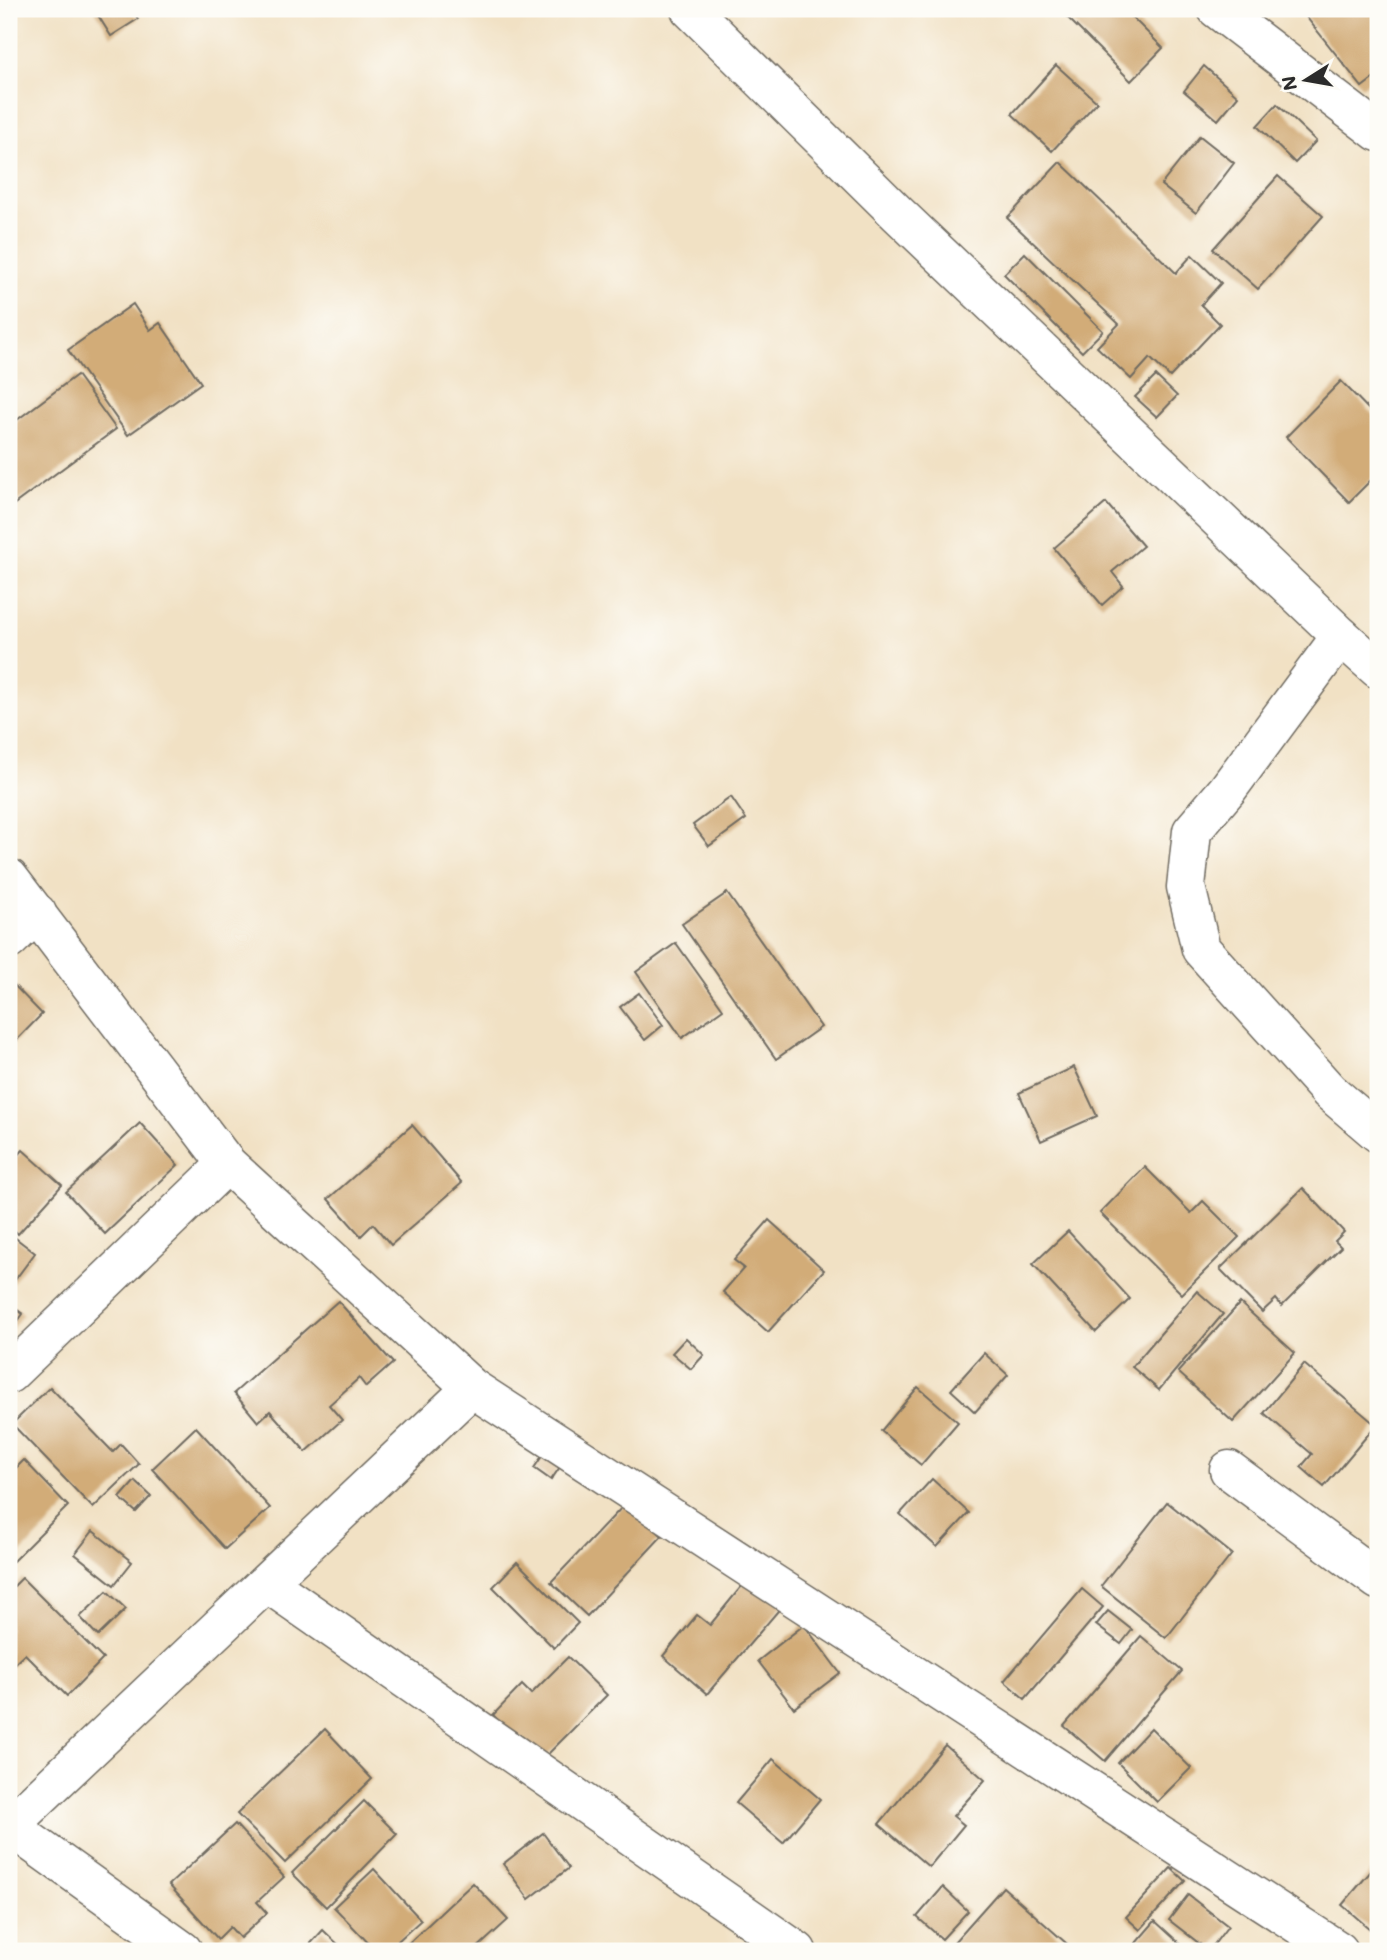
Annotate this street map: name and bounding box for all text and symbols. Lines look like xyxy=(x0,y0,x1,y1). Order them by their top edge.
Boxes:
north arrow xyxy=(1272,46,1342,116)
text: N xyxy=(1275,74,1302,93)

